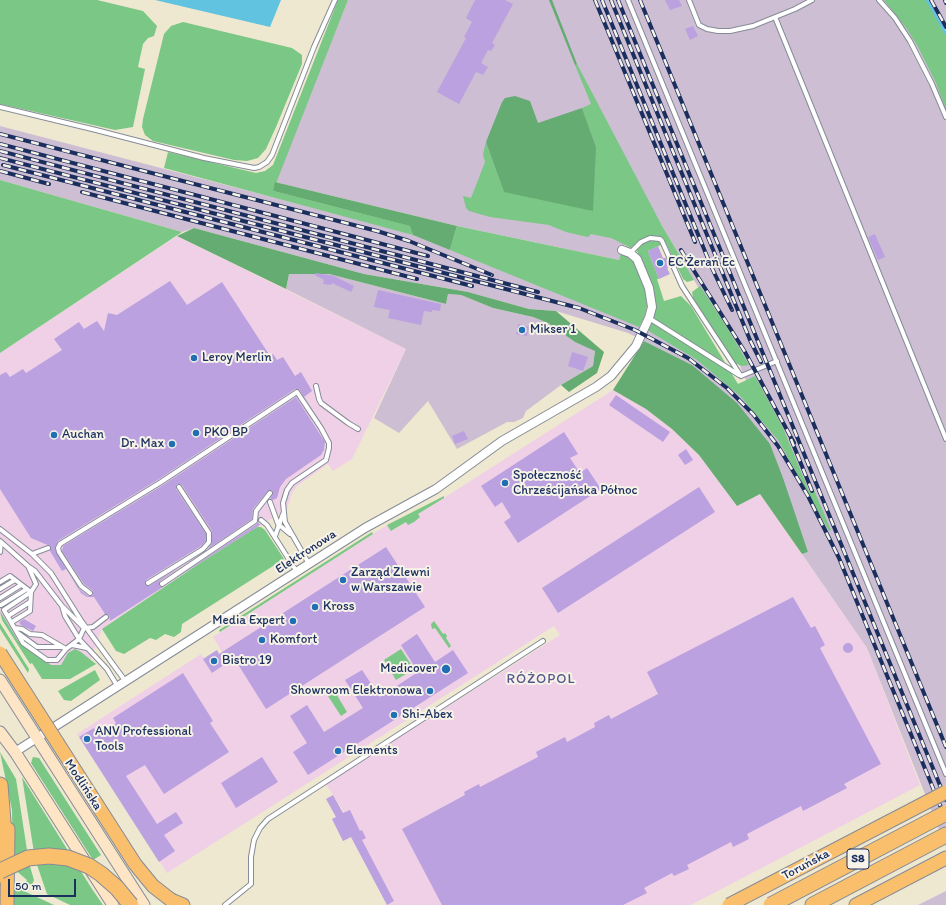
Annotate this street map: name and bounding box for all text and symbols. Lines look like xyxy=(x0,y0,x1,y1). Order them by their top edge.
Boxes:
place label: EC Żerań Ec xyxy=(668,255,735,271)
marker: EC Żerań Ec xyxy=(655,258,665,268)
place label: Mikser 1 xyxy=(530,322,576,338)
marker: Mikser 1 xyxy=(517,325,527,335)
place label: Leroy Merlin xyxy=(202,350,272,366)
marker: Leroy Merlin xyxy=(189,353,199,363)
place label: PKO BP xyxy=(204,425,248,441)
place label: Auchan xyxy=(62,427,104,443)
marker: PKO BP xyxy=(191,428,201,438)
marker: Auchan xyxy=(49,430,59,440)
place label: Dr. Max xyxy=(121,436,164,452)
marker: Dr. Max xyxy=(167,439,177,449)
place label: Społeczność Chrześcijańska Północ xyxy=(513,468,638,499)
marker: Społeczność Chrześcijańska Północ xyxy=(500,478,510,488)
street label: Elektronowa xyxy=(273,527,339,577)
place label: Zarząd Zlewni w Warszawie xyxy=(351,565,430,596)
marker: Zarząd Zlewni w Warszawie xyxy=(338,575,348,585)
place label: Kross xyxy=(323,599,355,615)
marker: Kross xyxy=(310,602,320,612)
place label: Media Expert xyxy=(212,613,285,629)
marker: Media Expert xyxy=(288,616,298,626)
place label: Komfort xyxy=(270,632,317,648)
marker: Komfort xyxy=(257,635,267,645)
place label: Bistro 19 xyxy=(222,653,272,669)
marker: Bistro 19 xyxy=(209,656,219,666)
place label: Medicover xyxy=(380,661,437,677)
marker: Medicover xyxy=(440,663,452,675)
district label: RÓŻOPOL xyxy=(507,671,575,687)
place label: Showroom Elektronowa xyxy=(290,683,422,699)
marker: Showroom Elektronowa xyxy=(425,686,435,696)
place label: Shi-Abex xyxy=(402,707,453,723)
marker: Shi-Abex xyxy=(389,710,399,720)
place label: ANV Professional Tools xyxy=(95,724,192,755)
marker: ANV Professional Tools xyxy=(82,734,92,744)
place label: Elements xyxy=(346,743,398,759)
marker: Elements xyxy=(333,746,343,756)
street label: Modlińska xyxy=(61,757,105,813)
street label: Toruńska xyxy=(780,846,832,884)
road number: S8 xyxy=(847,849,869,869)
scale bar xyxy=(10,871,78,897)
text: 50 m xyxy=(15,879,41,893)

